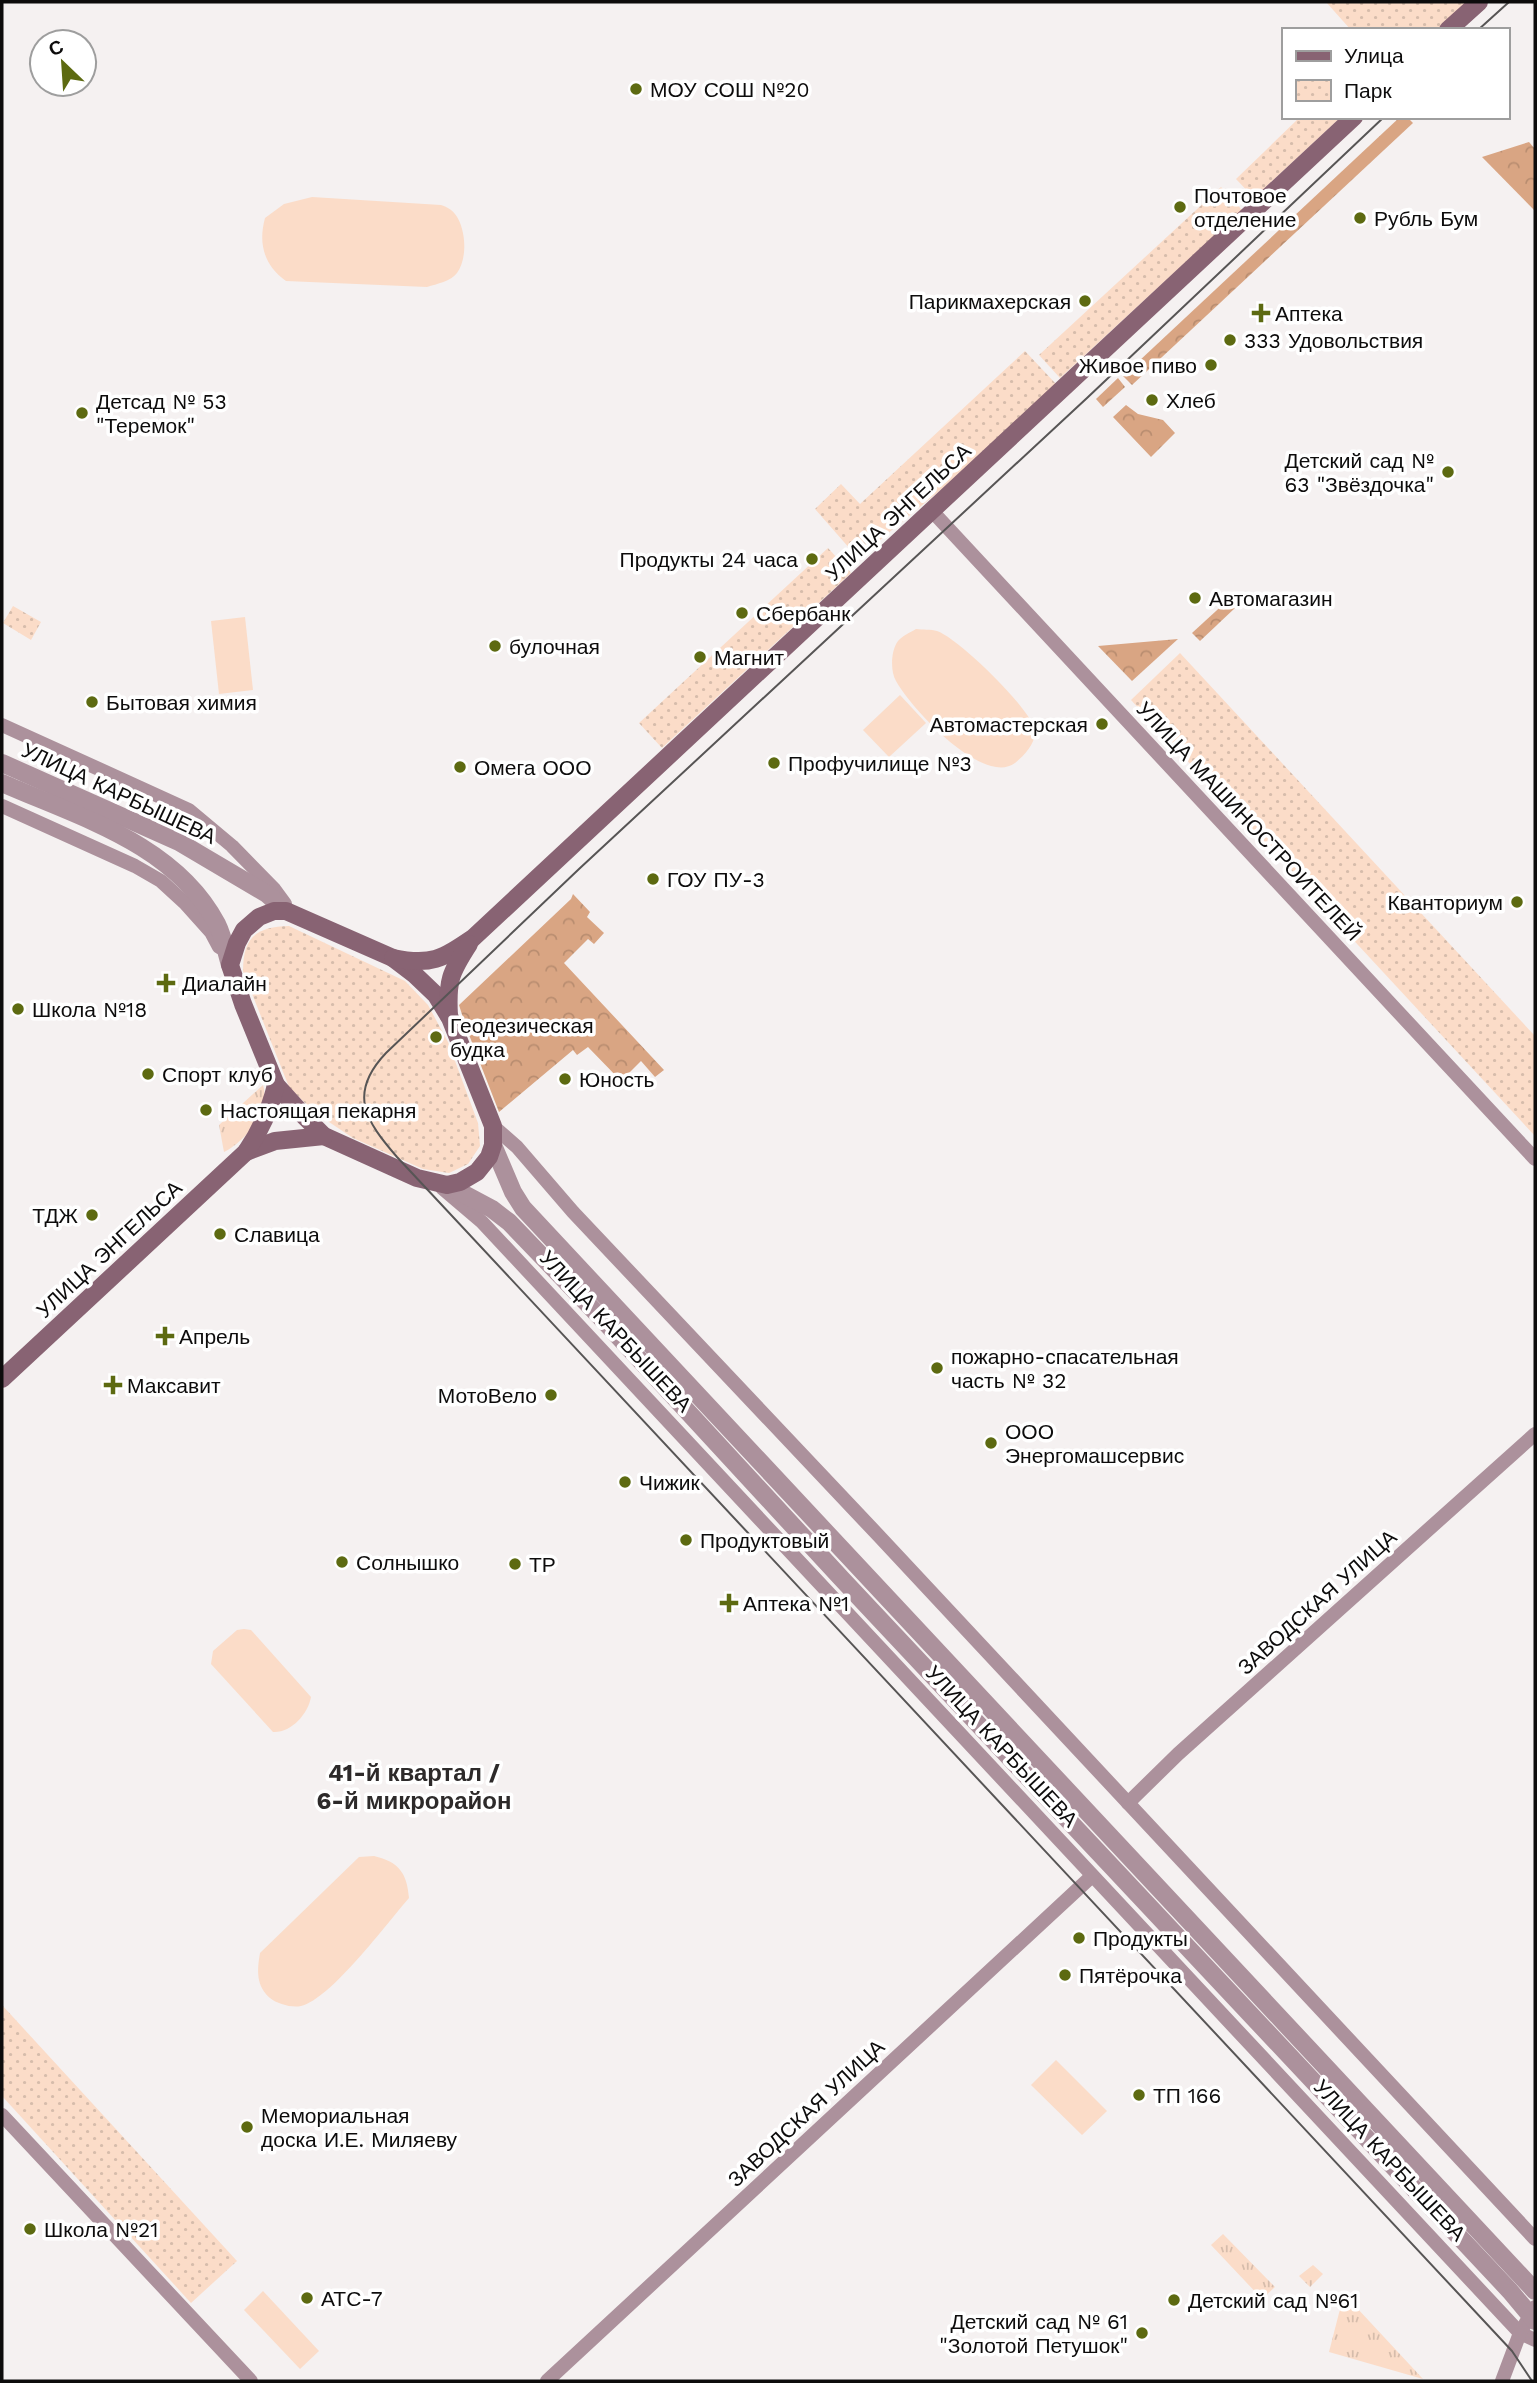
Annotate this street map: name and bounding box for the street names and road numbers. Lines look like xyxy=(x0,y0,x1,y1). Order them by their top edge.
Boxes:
street label: УЛИЦА ЭНГЕЛЬСА xyxy=(820,438,976,586)
street label: УЛИЦА МАШИНОСТРОИТЕЛЕЙ xyxy=(1132,696,1366,946)
street label: УЛИЦА КАРБЫШЕВА xyxy=(18,737,220,849)
street label: УЛИЦА ЭНГЕЛЬСА xyxy=(31,1175,187,1323)
street label: УЛИЦА КАРБЫШЕВА xyxy=(535,1245,697,1417)
street label: ЗАВОДСКАЯ УЛИЦА xyxy=(1233,1524,1401,1680)
street label: УЛИЦА КАРБЫШЕВА xyxy=(921,1660,1083,1832)
street label: ЗАВОДСКАЯ УЛИЦА xyxy=(723,2034,889,2192)
street label: УЛИЦА КАРБЫШЕВА xyxy=(1309,2074,1471,2246)

